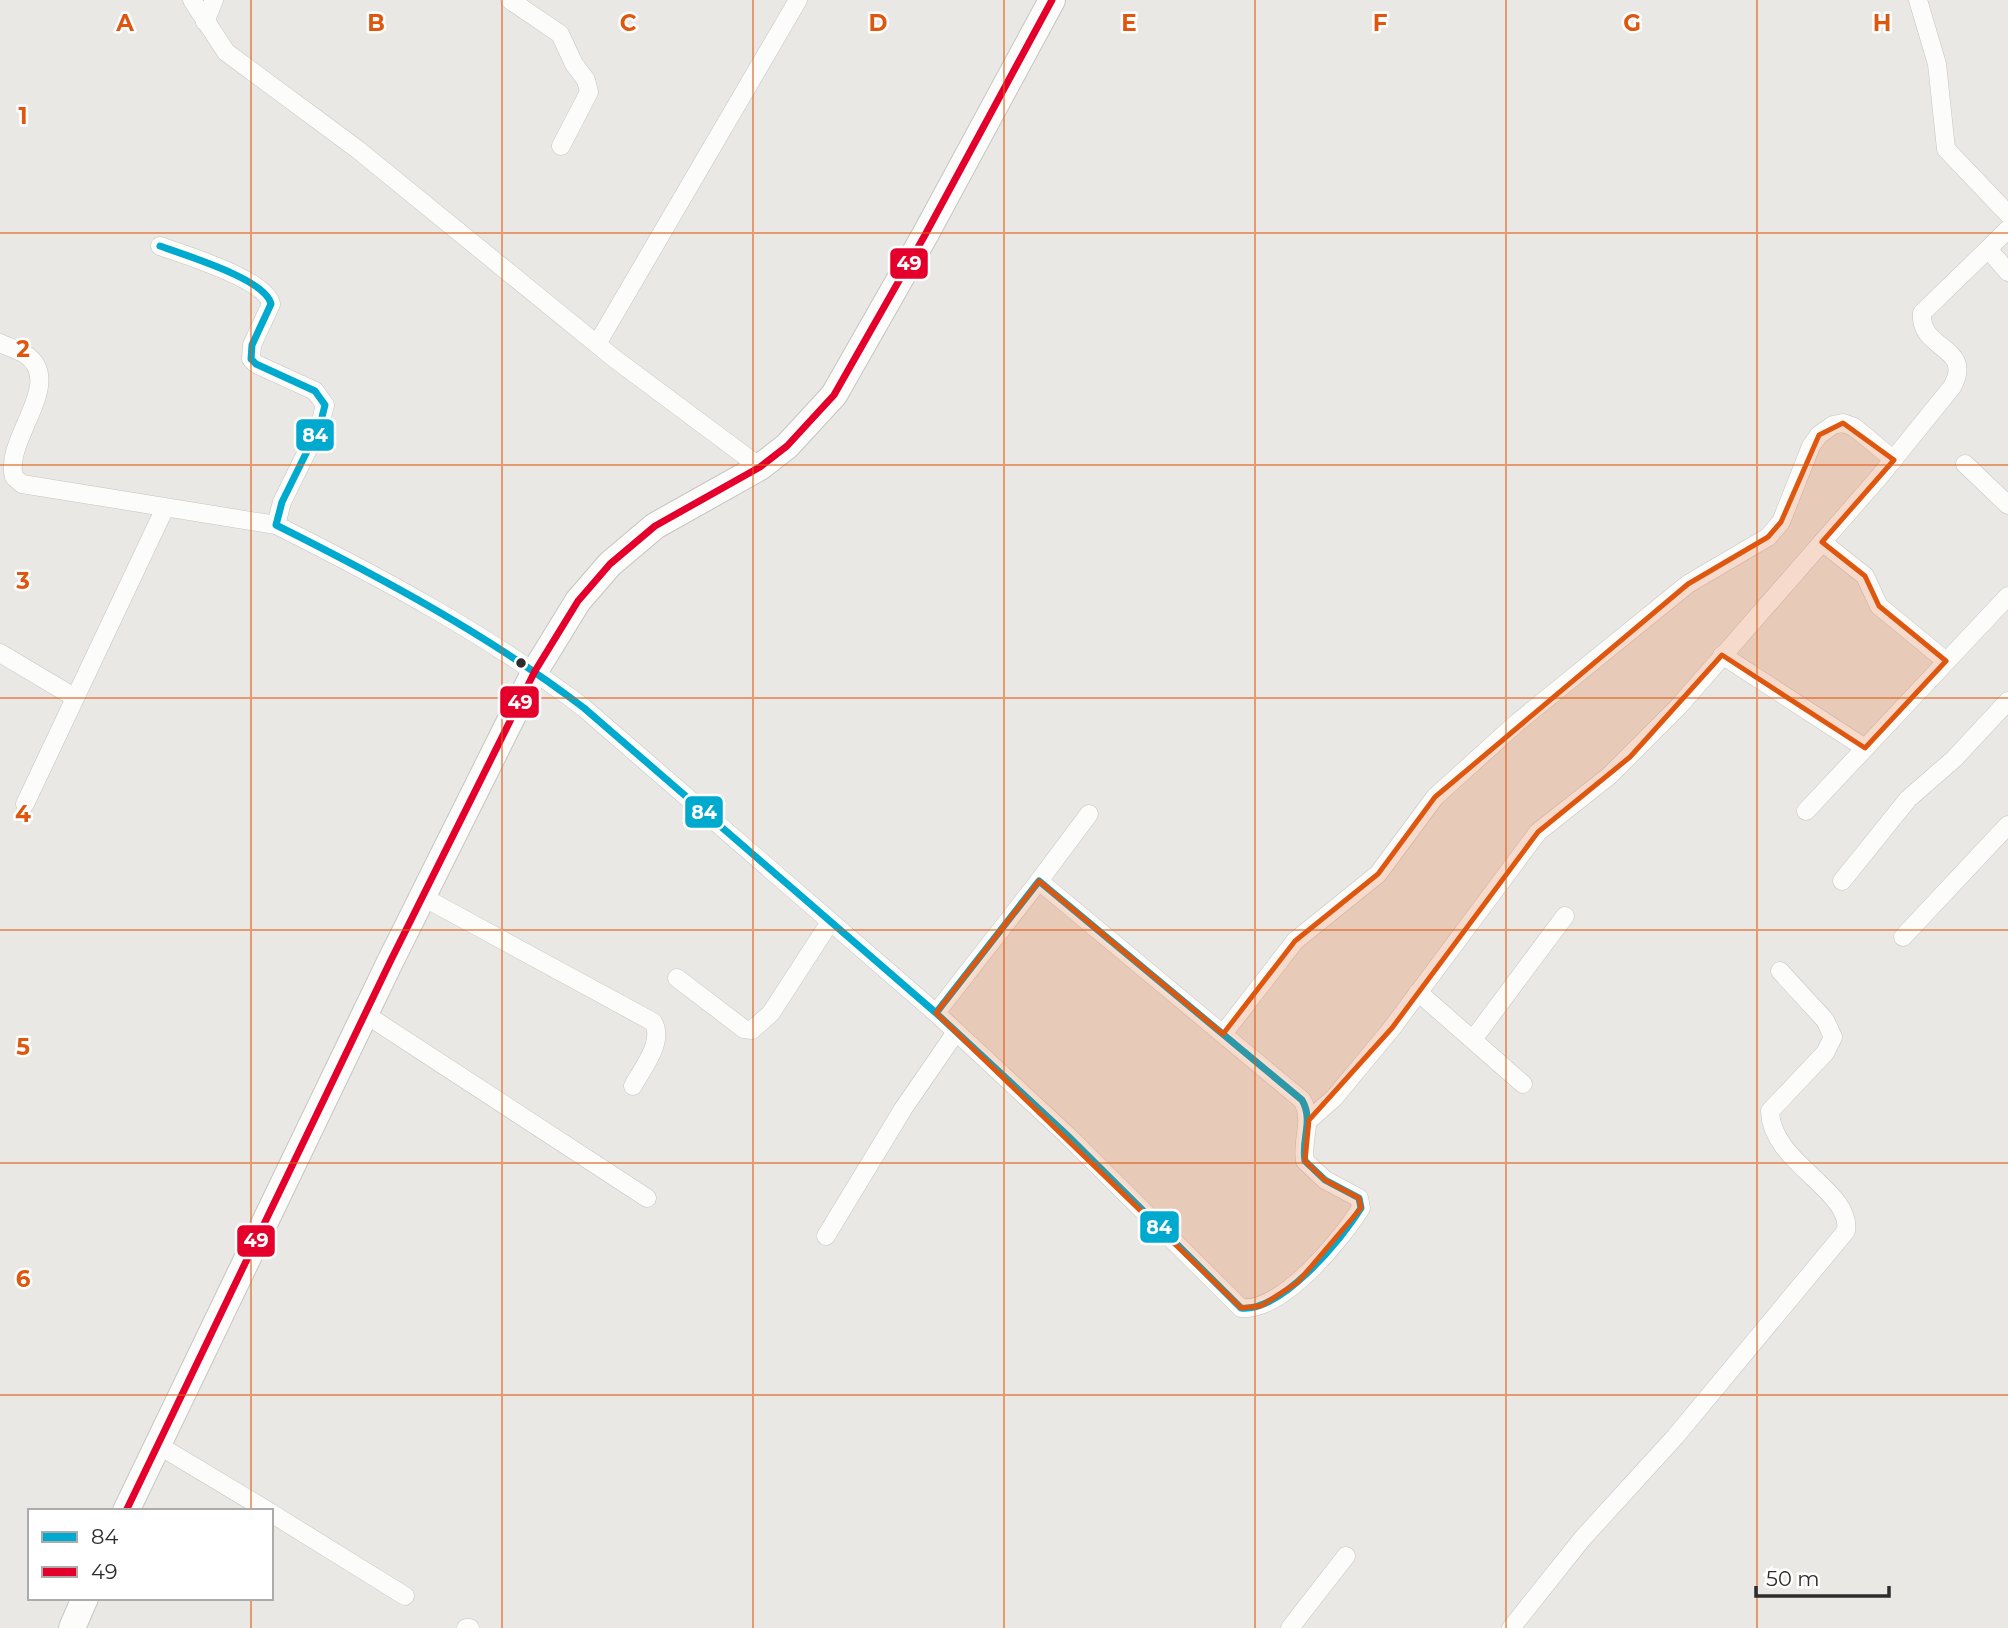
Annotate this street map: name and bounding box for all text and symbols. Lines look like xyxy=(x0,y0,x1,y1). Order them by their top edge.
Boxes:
text: A xyxy=(115,9,134,37)
text: B xyxy=(367,9,385,37)
text: C xyxy=(620,9,637,37)
text: D xyxy=(869,9,888,37)
text: E xyxy=(1121,9,1137,37)
text: F xyxy=(1373,9,1388,37)
text: G xyxy=(1623,9,1641,37)
text: H xyxy=(1873,9,1891,37)
text: 1 xyxy=(18,102,28,130)
line badge: 49 xyxy=(889,247,929,280)
text: 49 xyxy=(896,252,922,275)
text: 2 xyxy=(16,335,30,363)
line badge: 84 xyxy=(295,418,335,452)
text: 84 xyxy=(302,424,328,447)
text: 3 xyxy=(15,567,30,595)
unlabelled marker xyxy=(514,656,528,670)
line badge: 49 xyxy=(499,685,540,719)
text: 49 xyxy=(507,691,533,714)
line badge: 84 xyxy=(684,795,724,829)
text: 4 xyxy=(15,800,31,828)
text: 84 xyxy=(691,801,717,824)
text: 5 xyxy=(16,1033,30,1061)
line badge: 84 xyxy=(1139,1210,1180,1244)
text: 84 xyxy=(1146,1216,1172,1239)
line badge: 49 xyxy=(236,1224,276,1258)
text: 49 xyxy=(243,1229,269,1252)
text: 6 xyxy=(16,1265,31,1293)
legend xyxy=(28,1509,273,1600)
text: 84 xyxy=(91,1524,118,1549)
scale bar xyxy=(1756,1554,1889,1598)
text: 49 xyxy=(91,1559,118,1584)
text: 50 m xyxy=(1766,1566,1820,1591)

